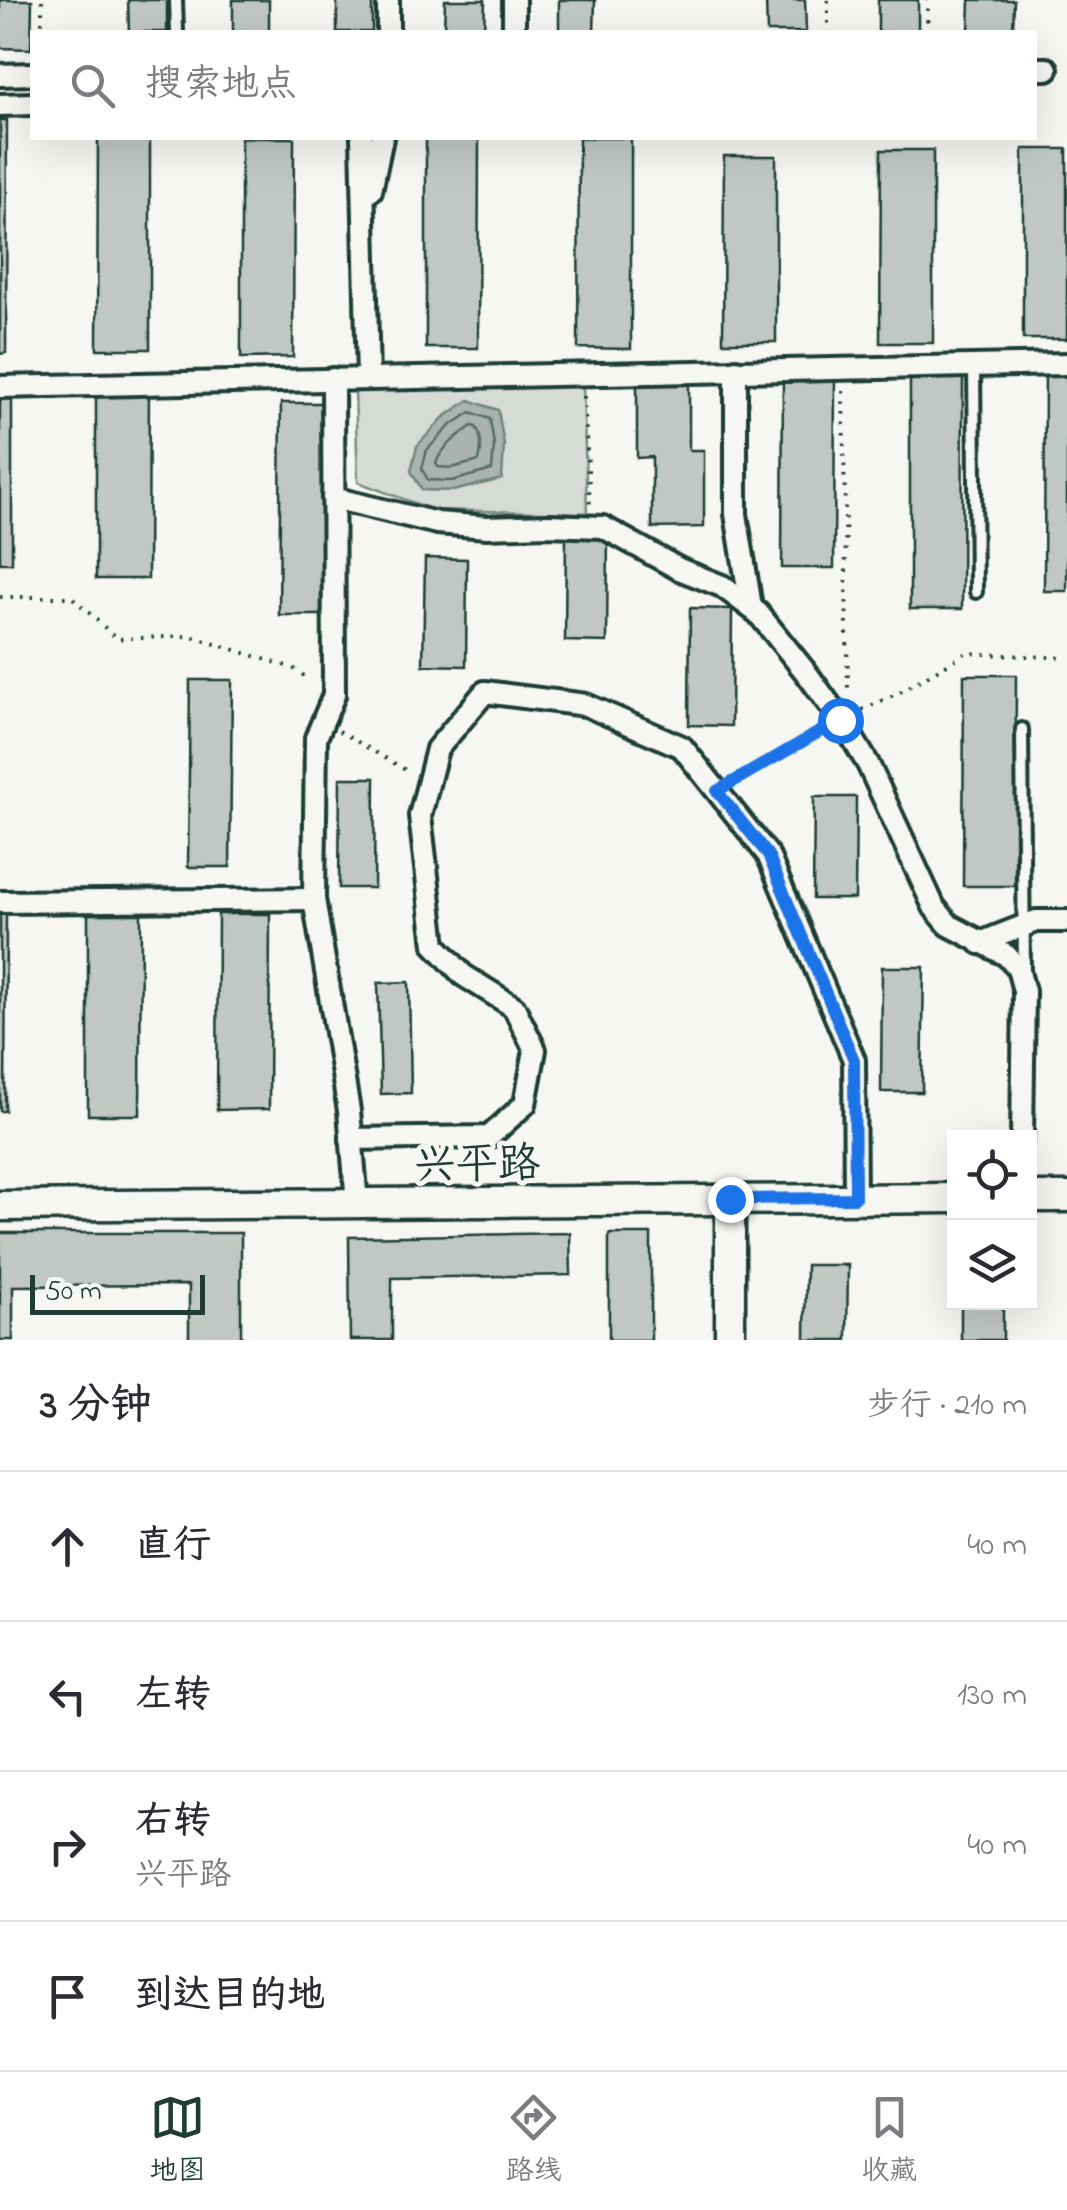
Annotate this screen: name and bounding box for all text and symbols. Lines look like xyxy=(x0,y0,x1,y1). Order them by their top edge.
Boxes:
search box xyxy=(30,30,1037,140)
icon: search xyxy=(65,58,120,113)
text: 搜索地点 xyxy=(145,58,297,114)
route start xyxy=(818,698,864,744)
map controls xyxy=(947,1130,1037,1310)
button: locate xyxy=(947,1130,1037,1220)
street label: 兴平路 xyxy=(414,1135,541,1198)
route end xyxy=(708,1177,754,1223)
button: layers xyxy=(947,1220,1037,1310)
scale bar xyxy=(30,1270,205,1314)
text: 50 m xyxy=(45,1272,102,1313)
text: 3 分钟 xyxy=(40,1376,152,1437)
text: 步行 · 210 m xyxy=(867,1383,1027,1430)
icon: ahead xyxy=(40,1519,95,1574)
text: 直行 xyxy=(135,1519,211,1575)
text: 40 m xyxy=(967,1523,1027,1570)
icon: left xyxy=(40,1669,95,1724)
text: 左转 xyxy=(135,1669,211,1725)
text: 130 m xyxy=(957,1673,1027,1720)
text: 右转 xyxy=(135,1795,211,1851)
icon: right xyxy=(40,1819,95,1874)
text: 40 m xyxy=(967,1823,1027,1870)
text: 兴平路 xyxy=(135,1853,231,1900)
icon: arrive xyxy=(40,1969,95,2024)
text: 到达目的地 xyxy=(135,1969,325,2025)
tab: 地图 xyxy=(150,2090,206,2193)
tab: 路线 xyxy=(505,2090,561,2193)
tab: 收藏 xyxy=(861,2090,917,2193)

